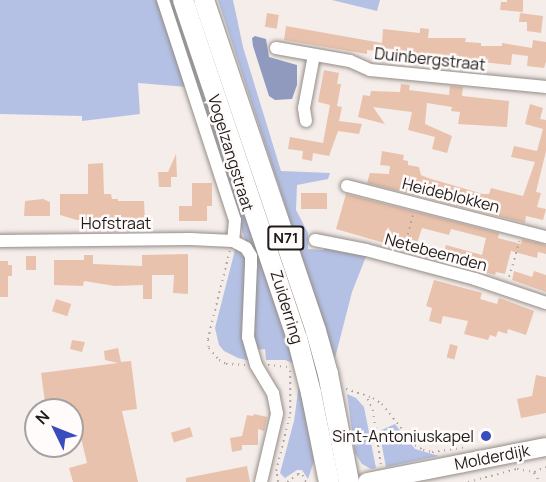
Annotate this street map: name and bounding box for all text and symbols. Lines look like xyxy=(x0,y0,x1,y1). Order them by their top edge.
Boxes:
street label: Duinbergstraat xyxy=(373,44,487,74)
street label: Vogelzangstraat xyxy=(204,92,258,214)
street label: Heideblokken xyxy=(400,174,502,216)
street label: Hofstraat xyxy=(81,213,151,233)
road number: N71 xyxy=(266,226,306,250)
street label: Netebeemden xyxy=(383,229,489,275)
street label: Zuiderring xyxy=(267,268,307,346)
north arrow xyxy=(24,398,84,458)
text: N xyxy=(30,405,54,429)
place label: Sint-Antoniuskapel xyxy=(332,426,474,446)
marker: Sint-Antoniuskapel xyxy=(479,429,493,443)
street label: Molderdijk xyxy=(453,440,531,474)

